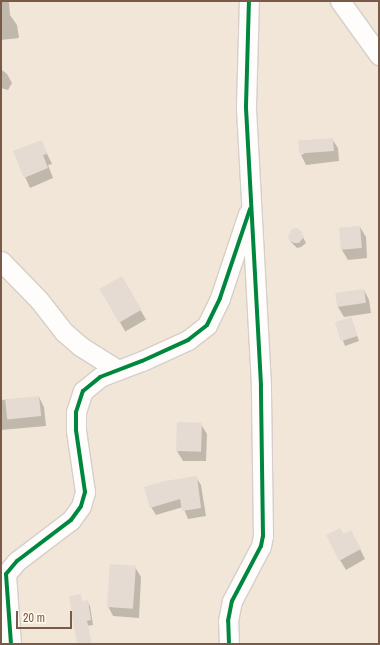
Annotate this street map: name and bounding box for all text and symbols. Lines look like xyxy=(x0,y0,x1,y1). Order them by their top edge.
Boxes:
scale bar xyxy=(18,603,74,629)
text: 20 m xyxy=(23,610,45,626)

